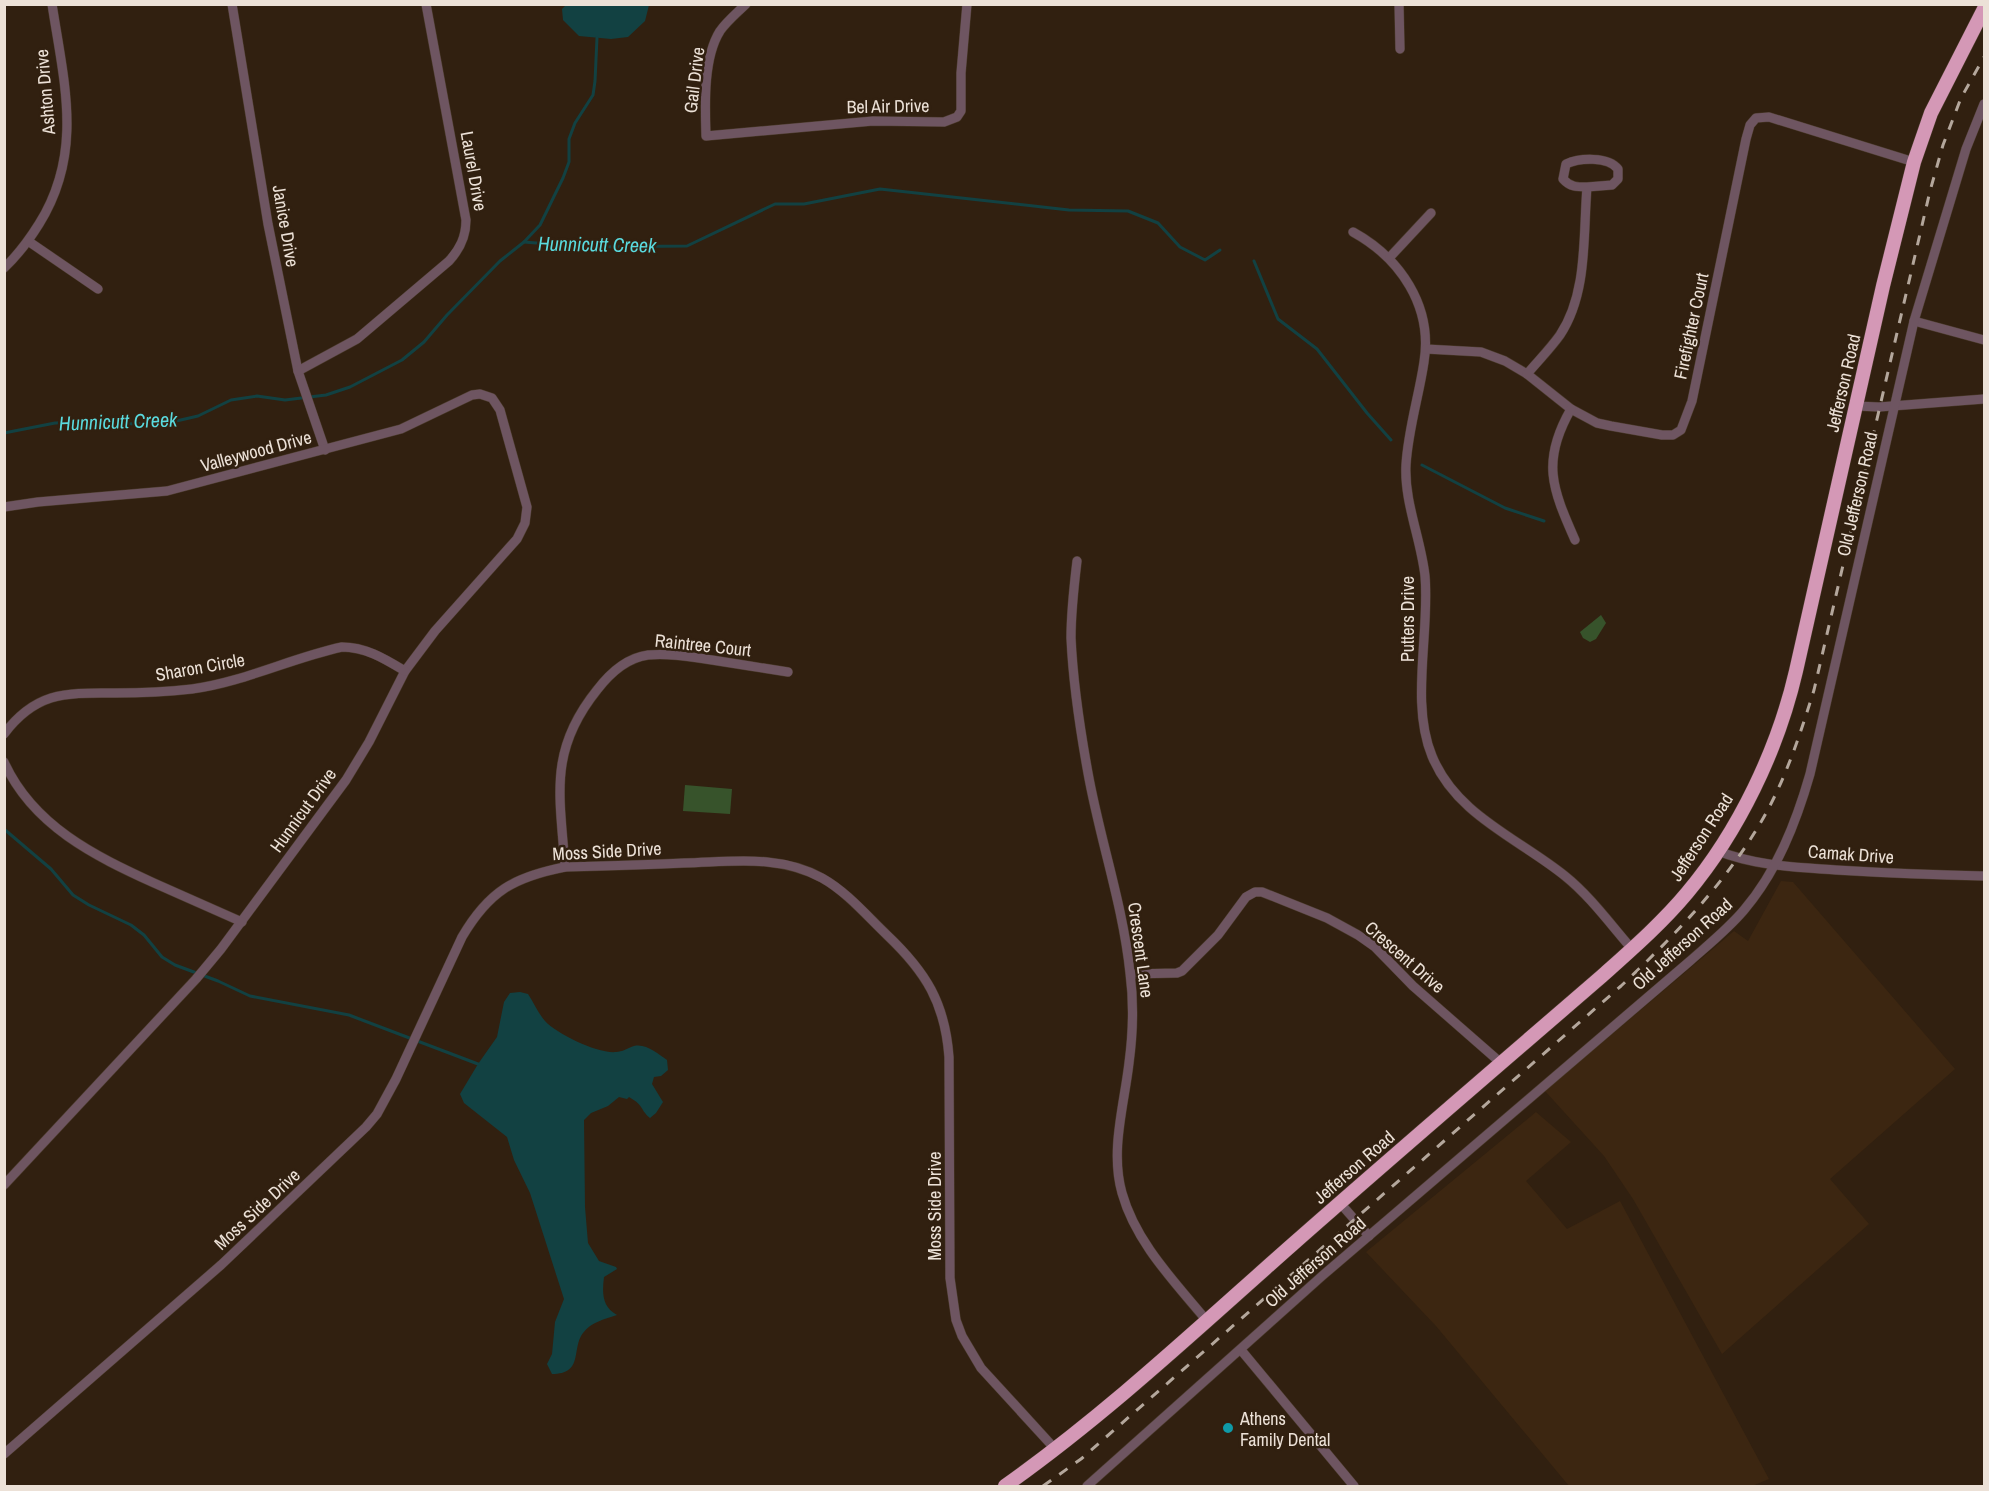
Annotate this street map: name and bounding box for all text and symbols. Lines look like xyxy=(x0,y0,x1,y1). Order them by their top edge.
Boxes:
street label: Gail Drive xyxy=(678,45,710,115)
street label: Ashton Drive xyxy=(29,48,61,137)
street label: Bel Air Drive xyxy=(846,93,930,119)
street label: Laurel Drive xyxy=(455,129,493,213)
street label: Janice Drive xyxy=(266,183,306,269)
water label: Hunnicutt Creek xyxy=(538,229,657,259)
street label: Firefighter Court xyxy=(1668,270,1714,382)
street label: Jefferson Road xyxy=(1820,332,1866,434)
water label: Hunnicutt Creek xyxy=(58,405,178,437)
street label: Valleywood Drive xyxy=(198,424,314,478)
street label: Old Jefferson Road xyxy=(1831,429,1883,559)
street label: Putters Drive xyxy=(1395,576,1420,662)
street label: Raintree Court xyxy=(654,628,752,662)
street label: Sharon Circle xyxy=(153,647,247,687)
street label: Hunnicut Drive xyxy=(264,763,342,857)
street label: Jefferson Road xyxy=(1663,788,1739,886)
street label: Moss Side Drive xyxy=(552,836,662,866)
street label: Camak Drive xyxy=(1807,839,1895,869)
street label: Old Jefferson Road xyxy=(1626,892,1738,996)
street label: Crescent Lane xyxy=(1122,901,1160,999)
street label: Crescent Drive xyxy=(1360,915,1450,999)
street label: Jefferson Road xyxy=(1308,1125,1400,1209)
street label: Moss Side Drive xyxy=(922,1151,947,1261)
street label: Moss Side Drive xyxy=(209,1163,305,1255)
street label: Old Jefferson Road xyxy=(1259,1211,1371,1313)
place label: Athens Family Dental xyxy=(1239,1406,1330,1452)
marker: Athens Family Dental xyxy=(1221,1421,1235,1435)

